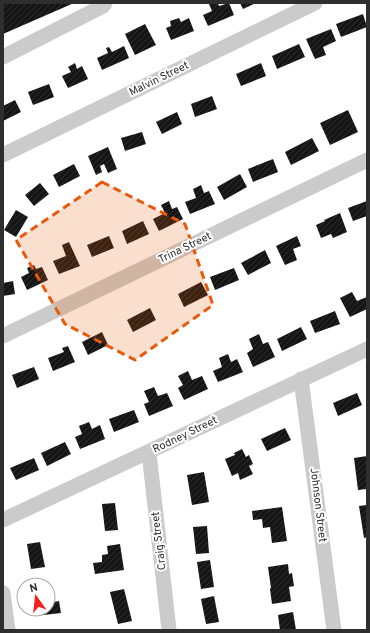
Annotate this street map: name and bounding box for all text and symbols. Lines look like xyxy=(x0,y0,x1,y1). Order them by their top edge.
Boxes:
street label: Malvin Street xyxy=(127,59,191,99)
street label: Trina Street xyxy=(156,229,214,267)
street label: Rodney Street xyxy=(150,413,220,457)
street label: Johnson Street xyxy=(306,467,330,543)
street label: Craig Street xyxy=(148,511,170,571)
north arrow xyxy=(16,577,56,617)
text: N xyxy=(28,581,39,596)

